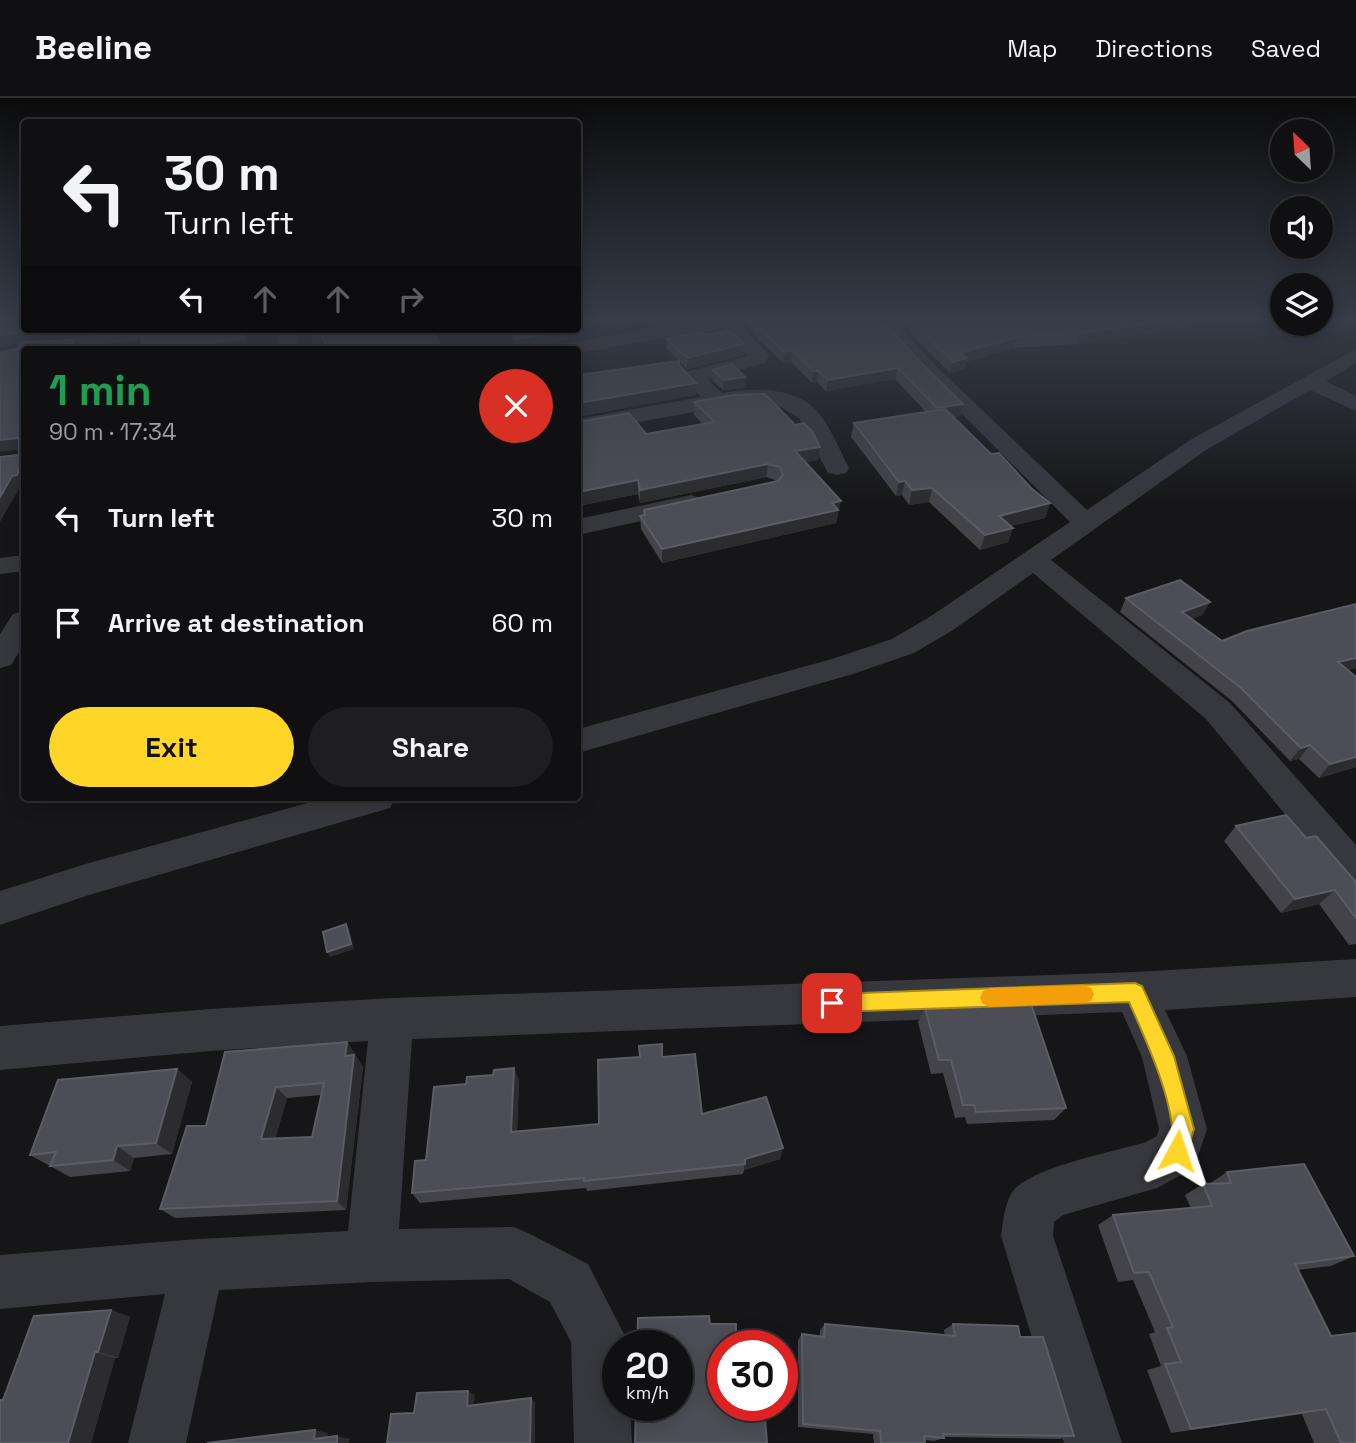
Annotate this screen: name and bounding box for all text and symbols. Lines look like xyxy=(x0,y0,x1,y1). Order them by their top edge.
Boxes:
text: Beeline xyxy=(35,27,152,69)
text: Map xyxy=(1007,33,1057,64)
text: Directions xyxy=(1095,33,1213,64)
text: Saved xyxy=(1251,33,1321,64)
north arrow xyxy=(1270,119,1334,182)
map controls xyxy=(1270,119,1333,336)
text: 30 m xyxy=(164,142,280,204)
icon: left xyxy=(49,147,140,238)
button: sound xyxy=(1270,196,1333,259)
text: Turn left xyxy=(164,203,294,243)
button: layers xyxy=(1270,273,1333,336)
icon: left xyxy=(173,280,211,318)
icon: ahead xyxy=(246,280,284,318)
icon: ahead xyxy=(319,280,357,318)
icon: right xyxy=(392,280,430,318)
text: 1 min xyxy=(49,364,152,417)
button: close xyxy=(479,369,553,443)
text: 90 m · 17:34 xyxy=(49,417,176,447)
icon: left xyxy=(49,499,87,537)
text: Turn left xyxy=(108,501,215,535)
text: 30 m xyxy=(492,501,553,535)
icon: arrive xyxy=(49,604,87,642)
text: Arrive at destination xyxy=(108,606,365,640)
text: 60 m xyxy=(491,606,553,640)
button: Exit xyxy=(49,707,294,787)
button: Share xyxy=(308,707,553,787)
pin xyxy=(802,973,862,1033)
icon: arrive xyxy=(813,984,851,1022)
position arrow xyxy=(1140,1114,1214,1188)
speed limit sign: 30 xyxy=(707,1330,798,1421)
text: 20 xyxy=(626,1344,669,1388)
text: km/h xyxy=(626,1381,669,1404)

